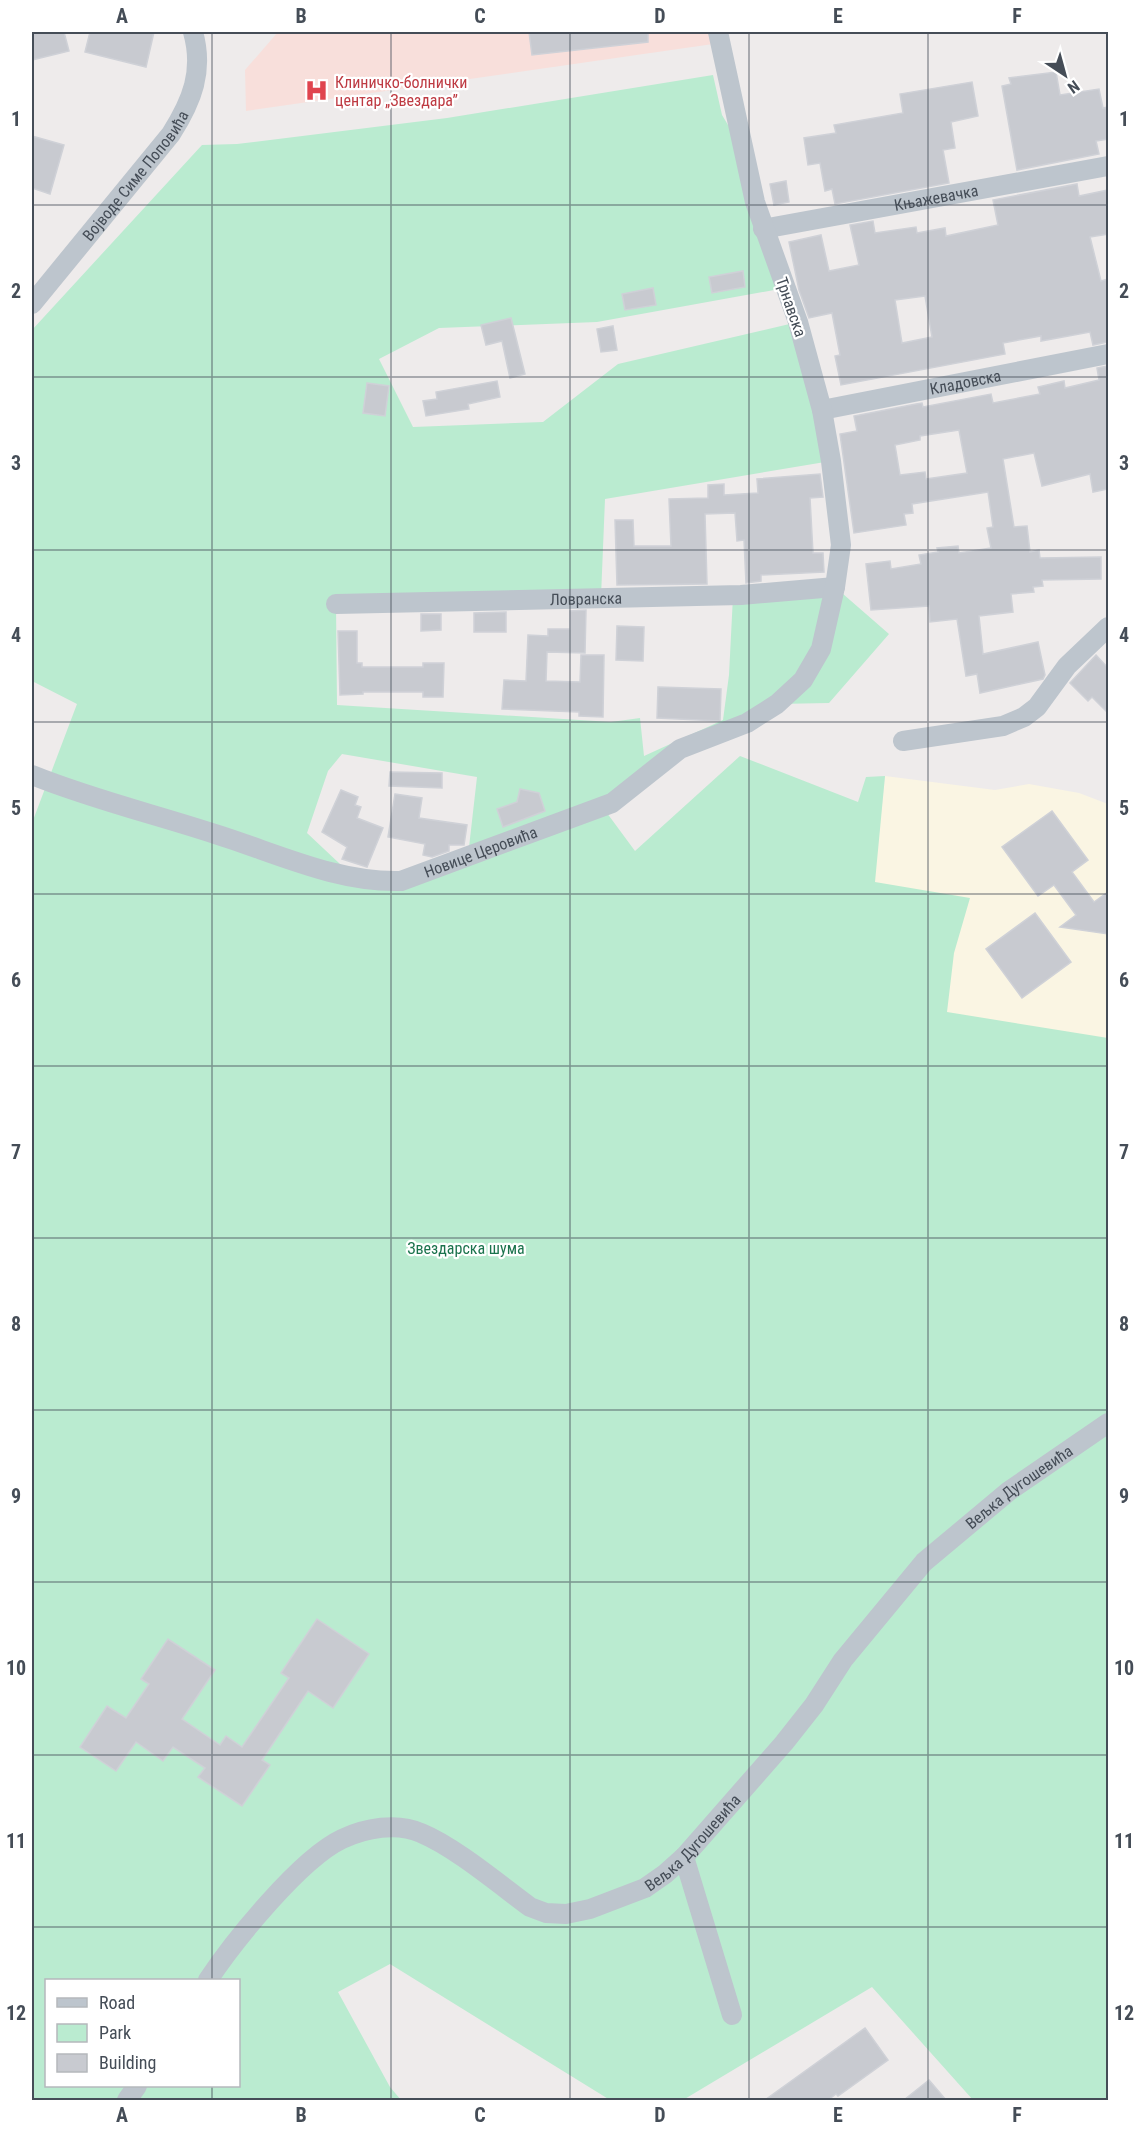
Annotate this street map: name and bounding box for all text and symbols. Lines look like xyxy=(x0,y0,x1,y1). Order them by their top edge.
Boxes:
text: A xyxy=(116,4,128,28)
text: B xyxy=(295,4,307,28)
text: C xyxy=(474,4,486,28)
text: D xyxy=(654,4,666,28)
text: E xyxy=(833,4,843,28)
text: F xyxy=(1012,4,1022,28)
north arrow xyxy=(1035,45,1095,105)
place label: Клиничко-болнички центар „Звездара” xyxy=(335,73,467,110)
text: N xyxy=(1064,76,1083,97)
hospital icon: Клиничко-болнички центар „Звездара” xyxy=(304,78,330,104)
text: 1 xyxy=(11,107,21,131)
street label: Војводе Симе Поповића xyxy=(78,107,192,244)
text: 1 xyxy=(1119,107,1129,131)
street label: Књажевачка xyxy=(893,180,980,214)
street label: Трнавска xyxy=(772,275,810,339)
text: 2 xyxy=(11,279,21,303)
text: 2 xyxy=(1119,279,1129,303)
street label: Кладовска xyxy=(928,366,1003,398)
text: 3 xyxy=(11,451,21,475)
text: 3 xyxy=(1119,451,1129,475)
street label: Ловранска xyxy=(550,588,622,609)
text: 4 xyxy=(11,623,21,647)
text: 4 xyxy=(1119,623,1129,647)
text: 5 xyxy=(11,796,21,820)
text: 5 xyxy=(1119,796,1129,820)
street label: Новице Церовића xyxy=(421,822,540,881)
text: 6 xyxy=(11,968,21,992)
text: 6 xyxy=(1119,968,1129,992)
text: 7 xyxy=(11,1140,21,1164)
text: 7 xyxy=(1119,1140,1129,1164)
park label: Звездарска шума xyxy=(407,1239,525,1258)
text: 8 xyxy=(11,1312,21,1336)
text: 8 xyxy=(1119,1312,1129,1336)
street label: Вељка Дугошевића xyxy=(962,1441,1076,1533)
text: 9 xyxy=(11,1484,21,1508)
text: 9 xyxy=(1119,1484,1129,1508)
text: 10 xyxy=(6,1656,26,1680)
text: 10 xyxy=(1114,1656,1134,1680)
street label: Вељка Дугошевића xyxy=(641,1790,744,1895)
text: 11 xyxy=(6,1829,26,1853)
text: 11 xyxy=(1114,1829,1134,1853)
legend xyxy=(45,1979,240,2087)
text: Road xyxy=(99,1992,135,2013)
text: 12 xyxy=(6,2001,26,2025)
text: 12 xyxy=(1114,2001,1134,2025)
text: Park xyxy=(99,2022,131,2043)
text: Building xyxy=(99,2052,156,2073)
text: A xyxy=(116,2103,128,2127)
text: B xyxy=(295,2103,307,2127)
text: C xyxy=(474,2103,486,2127)
text: D xyxy=(654,2103,666,2127)
text: E xyxy=(833,2103,843,2127)
text: F xyxy=(1012,2103,1022,2127)

